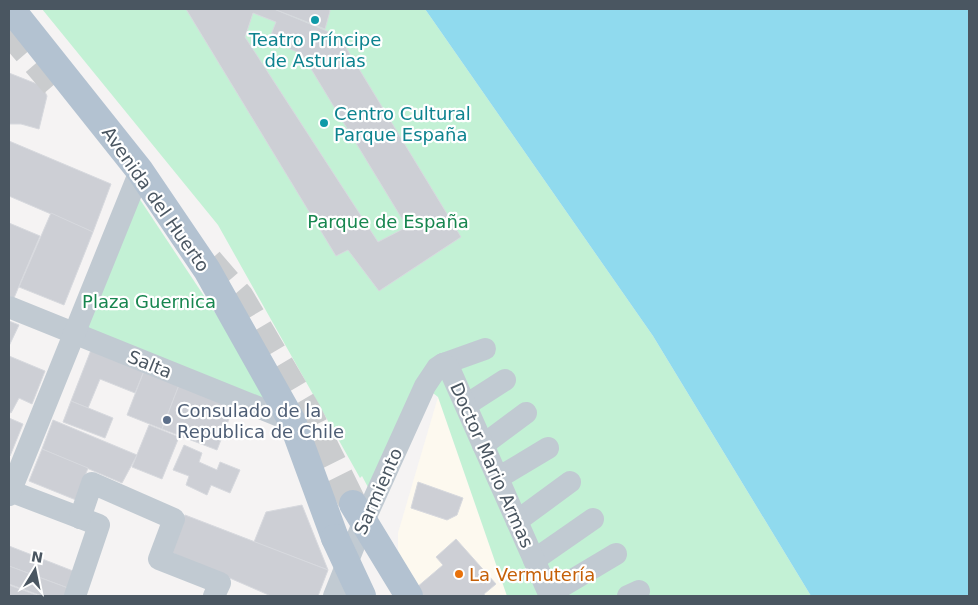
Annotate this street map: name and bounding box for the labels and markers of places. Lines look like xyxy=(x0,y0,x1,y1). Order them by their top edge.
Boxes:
marker: Teatro Príncipe de Asturias xyxy=(309,14,321,26)
place label: Teatro Príncipe de Asturias xyxy=(248,29,381,71)
place label: Centro Cultural Parque España xyxy=(334,103,471,145)
marker: Centro Cultural Parque España xyxy=(318,117,330,129)
place label: Consulado de la Republica de Chile xyxy=(177,400,344,442)
marker: Consulado de la Republica de Chile xyxy=(161,414,173,426)
place label: La Vermutería xyxy=(469,564,595,585)
marker: La Vermutería xyxy=(453,568,465,580)

